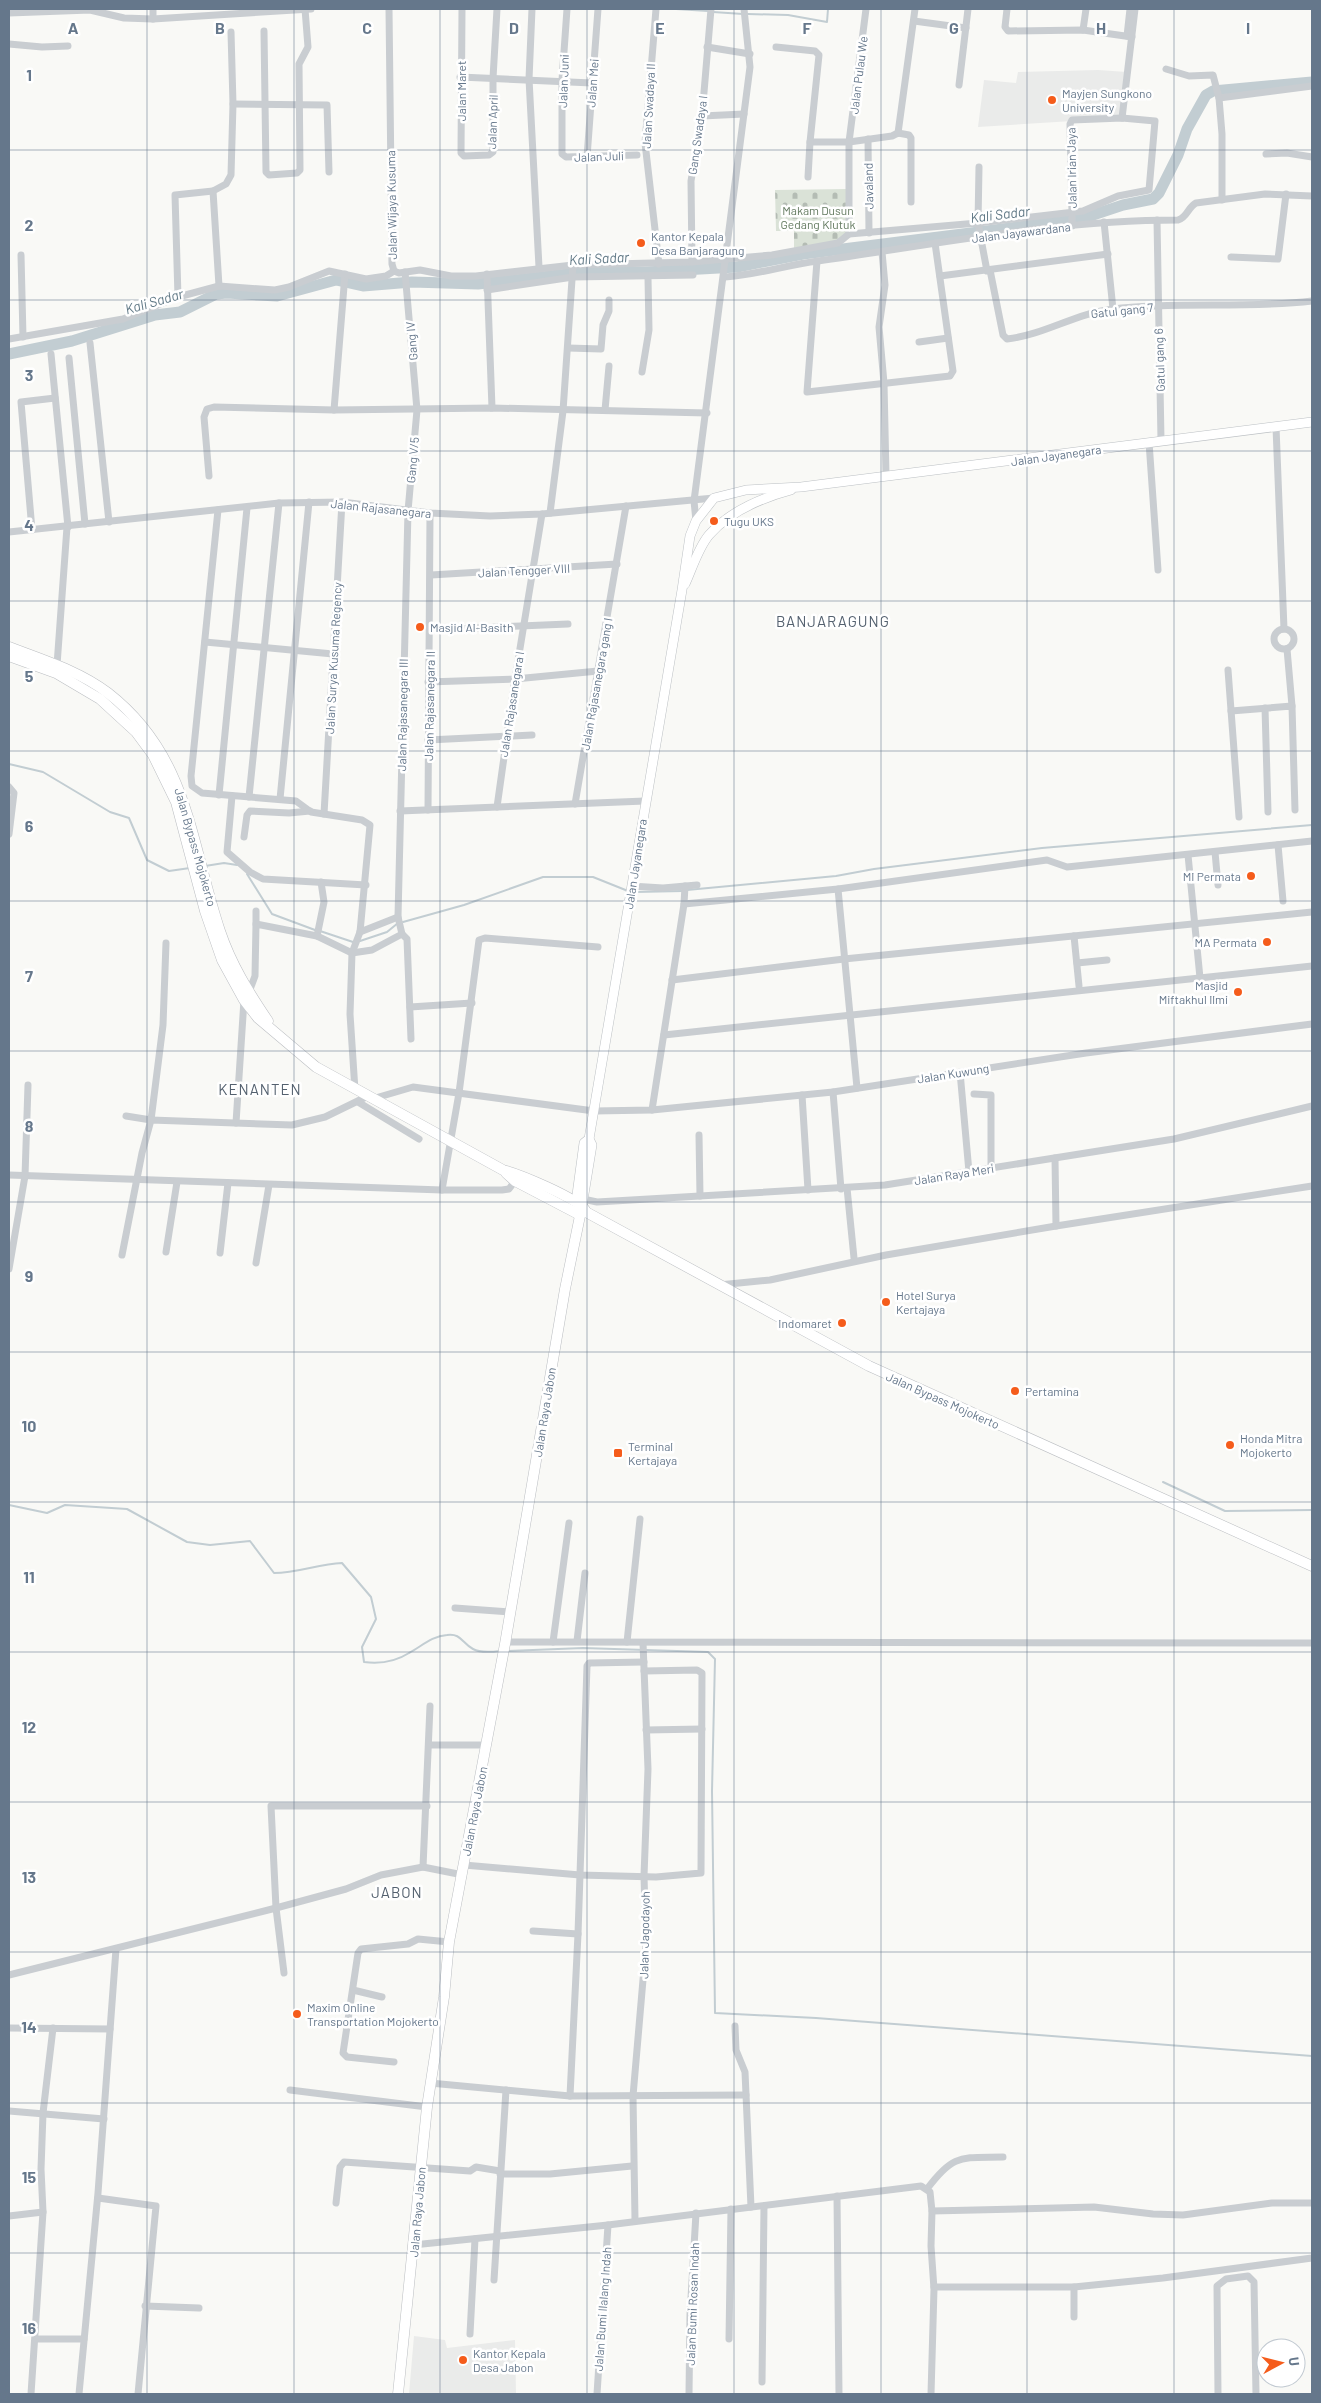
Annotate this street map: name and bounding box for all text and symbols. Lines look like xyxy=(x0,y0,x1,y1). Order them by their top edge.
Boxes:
text: A xyxy=(68,18,79,37)
text: B xyxy=(215,18,225,37)
text: C xyxy=(362,18,372,37)
text: D xyxy=(509,18,519,37)
text: E xyxy=(655,18,665,37)
text: F xyxy=(803,18,812,37)
text: G xyxy=(949,18,959,37)
text: H xyxy=(1096,18,1106,37)
text: I xyxy=(1246,18,1250,37)
street label: Jalan Pulau We xyxy=(846,35,870,115)
street label: Jalan Juni xyxy=(555,54,571,108)
street label: Jalan Mei xyxy=(583,58,601,108)
street label: Jalan Maret xyxy=(454,61,468,121)
street label: Jalan Swadaya II xyxy=(639,63,657,149)
text: 1 xyxy=(26,65,32,84)
place label: Mayjen Sungkono University xyxy=(1062,86,1152,114)
street label: Jalan April xyxy=(484,94,500,150)
street label: Gang Swadaya I xyxy=(685,94,709,176)
marker: Mayjen Sungkono University xyxy=(1046,94,1058,106)
street label: Jalan Irian Jaya xyxy=(1063,127,1079,209)
street label: Jalan Juli xyxy=(574,148,624,164)
street label: Jalan Wijaya Kusuma xyxy=(383,150,399,260)
street label: Javaland xyxy=(861,163,875,209)
water label: Kali Sadar xyxy=(969,202,1032,226)
park label: Makam Dusun Gedang Klutuk xyxy=(780,203,856,231)
text: 2 xyxy=(25,215,34,234)
street label: Jalan Jayawardana xyxy=(971,219,1071,245)
place label: Kantor Kepala Desa Banjaragung xyxy=(651,229,744,257)
marker: Kantor Kepala Desa Banjaragung xyxy=(635,237,647,249)
water label: Kali Sadar xyxy=(569,248,630,268)
water label: Kali Sadar xyxy=(123,284,186,317)
street label: Gatul gang 7 xyxy=(1090,300,1154,320)
street label: Gang IV xyxy=(402,321,420,361)
street label: Gatul gang 6 xyxy=(1151,328,1167,392)
text: 3 xyxy=(25,365,33,384)
street label: Gang V/5 xyxy=(403,436,421,484)
street label: Jalan Jayanegara xyxy=(1010,442,1102,468)
street label: Jalan Rajasanegara xyxy=(330,496,432,520)
place label: Tugu UKS xyxy=(724,514,774,528)
text: 4 xyxy=(24,515,34,534)
marker: Tugu UKS xyxy=(708,515,720,527)
street label: Jalan Tengger VIII xyxy=(478,561,570,579)
street label: Jalan Surya Kusuma Regency xyxy=(322,581,344,734)
district label: BANJARAGUNG xyxy=(776,612,890,630)
street label: Jalan Rajasanegara gang I xyxy=(577,617,615,751)
place label: Masjid Al-Basith xyxy=(430,620,513,634)
marker: Masjid Al-Basith xyxy=(414,621,426,633)
street label: Jalan Rajasanegara I xyxy=(496,650,526,758)
street label: Jalan Rajasanegara II xyxy=(421,651,437,761)
street label: Jalan Rajasanegara III xyxy=(394,658,410,772)
text: 5 xyxy=(25,666,34,685)
street label: Jalan Bypass Mojokerto xyxy=(172,786,220,908)
text: 6 xyxy=(25,816,34,835)
street label: Jalan Jayanegara xyxy=(621,818,649,910)
place label: MI Permata xyxy=(1183,869,1241,883)
marker: MI Permata xyxy=(1245,870,1257,882)
place label: MA Permata xyxy=(1195,935,1257,949)
marker: MA Permata xyxy=(1261,936,1273,948)
text: 7 xyxy=(25,966,33,985)
place label: Masjid Miftakhul Ilmi xyxy=(1159,978,1228,1006)
marker: Masjid Miftakhul Ilmi xyxy=(1232,986,1244,998)
street label: Jalan Kuwung xyxy=(916,1060,990,1086)
district label: KENANTEN xyxy=(218,1080,302,1098)
text: 8 xyxy=(25,1116,34,1135)
street label: Jalan Raya Meri xyxy=(913,1161,995,1187)
text: 9 xyxy=(25,1266,33,1285)
place label: Hotel Surya Kertajaya xyxy=(896,1288,956,1316)
marker: Hotel Surya Kertajaya xyxy=(880,1296,892,1308)
place label: Indomaret xyxy=(778,1316,832,1330)
marker: Indomaret xyxy=(836,1317,848,1329)
street label: Jalan Raya Jabon xyxy=(530,1366,558,1458)
street label: Jalan Bypass Mojokerto xyxy=(884,1369,1002,1431)
place label: Pertamina xyxy=(1025,1384,1079,1398)
marker: Pertamina xyxy=(1009,1385,1021,1397)
text: 10 xyxy=(22,1416,36,1435)
place label: Honda Mitra Mojokerto xyxy=(1240,1431,1302,1459)
place label: Terminal Kertajaya xyxy=(628,1439,677,1467)
marker: Honda Mitra Mojokerto xyxy=(1224,1439,1236,1451)
marker: Terminal Kertajaya xyxy=(612,1447,624,1459)
text: 11 xyxy=(23,1567,35,1586)
text: 12 xyxy=(22,1717,36,1736)
street label: Jalan Raya Jabon xyxy=(458,1765,490,1857)
text: 13 xyxy=(22,1867,36,1886)
district label: JABON xyxy=(371,1883,423,1901)
street label: Jalan Jagodayoh xyxy=(636,1891,652,1979)
place label: Maxim Online Transportation Mojokerto xyxy=(307,2000,439,2028)
marker: Maxim Online Transportation Mojokerto xyxy=(291,2008,303,2020)
text: 14 xyxy=(21,2017,37,2036)
street label: Jalan Raya Jabon xyxy=(406,2166,428,2258)
text: 15 xyxy=(22,2167,37,2186)
street label: Jalan Bumi Rosan Indah xyxy=(683,2242,701,2366)
street label: Jalan Bumi Ilalang Indah xyxy=(591,2246,613,2372)
text: 16 xyxy=(22,2318,37,2337)
north arrow xyxy=(1256,2338,1306,2388)
place label: Kantor Kepala Desa Jabon xyxy=(473,2346,546,2374)
marker: Kantor Kepala Desa Jabon xyxy=(457,2354,469,2366)
text: U xyxy=(1285,2356,1303,2367)

